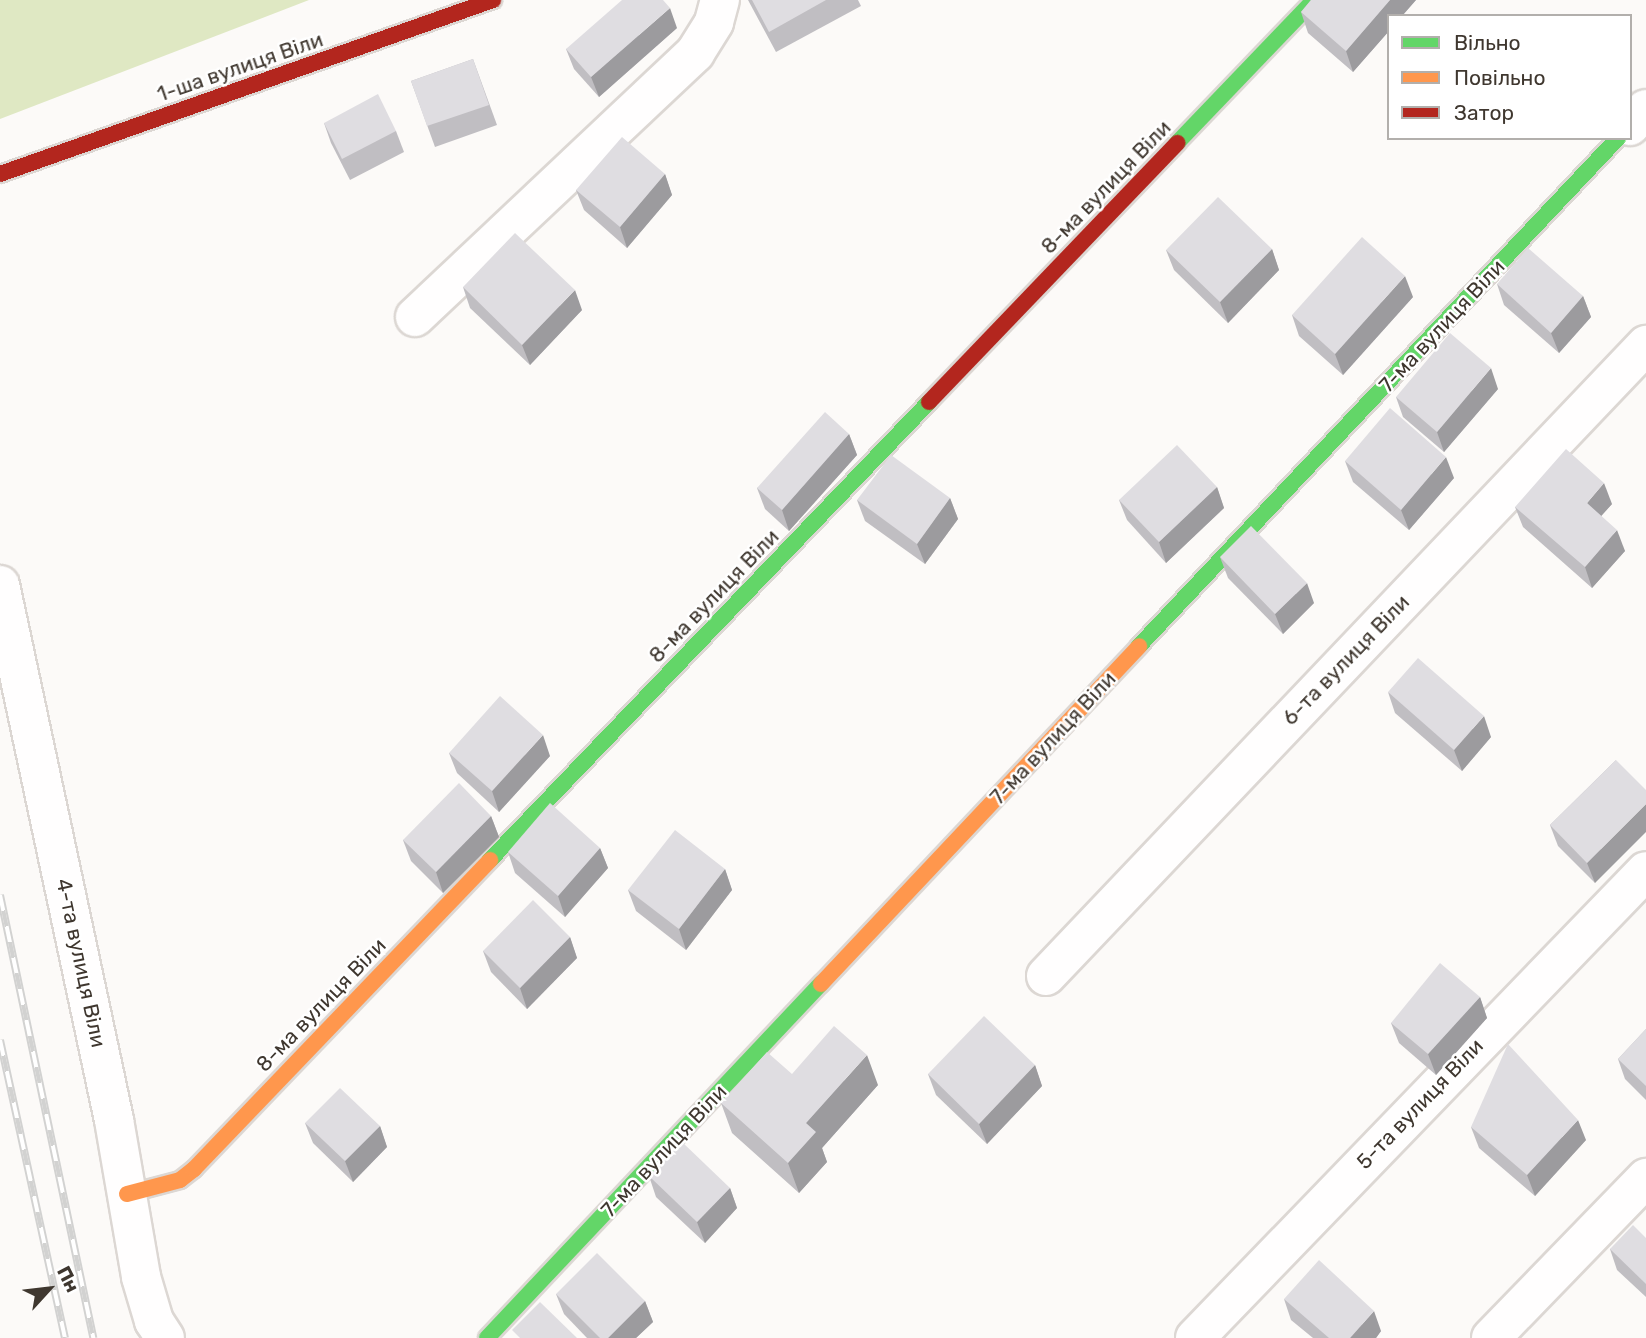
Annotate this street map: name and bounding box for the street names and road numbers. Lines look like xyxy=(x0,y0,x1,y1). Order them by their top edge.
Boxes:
street label: 1-ша вулиця Віли xyxy=(154,27,326,107)
street label: 8-ма вулиця Віли xyxy=(1036,115,1176,259)
street label: 7-ма вулиця Віли xyxy=(1374,254,1510,398)
street label: 8-ма вулиця Віли xyxy=(644,524,784,668)
street label: 6-та вулиця Віли xyxy=(1277,590,1415,730)
street label: 7-ма вулиця Віли xyxy=(985,666,1121,810)
street label: 4-та вулиця Віли xyxy=(51,876,111,1050)
street label: 8-ма вулиця Віли xyxy=(251,933,391,1077)
street label: 5-та вулиця Віли xyxy=(1351,1034,1489,1174)
street label: 7-ма вулиця Віли xyxy=(596,1079,732,1223)

